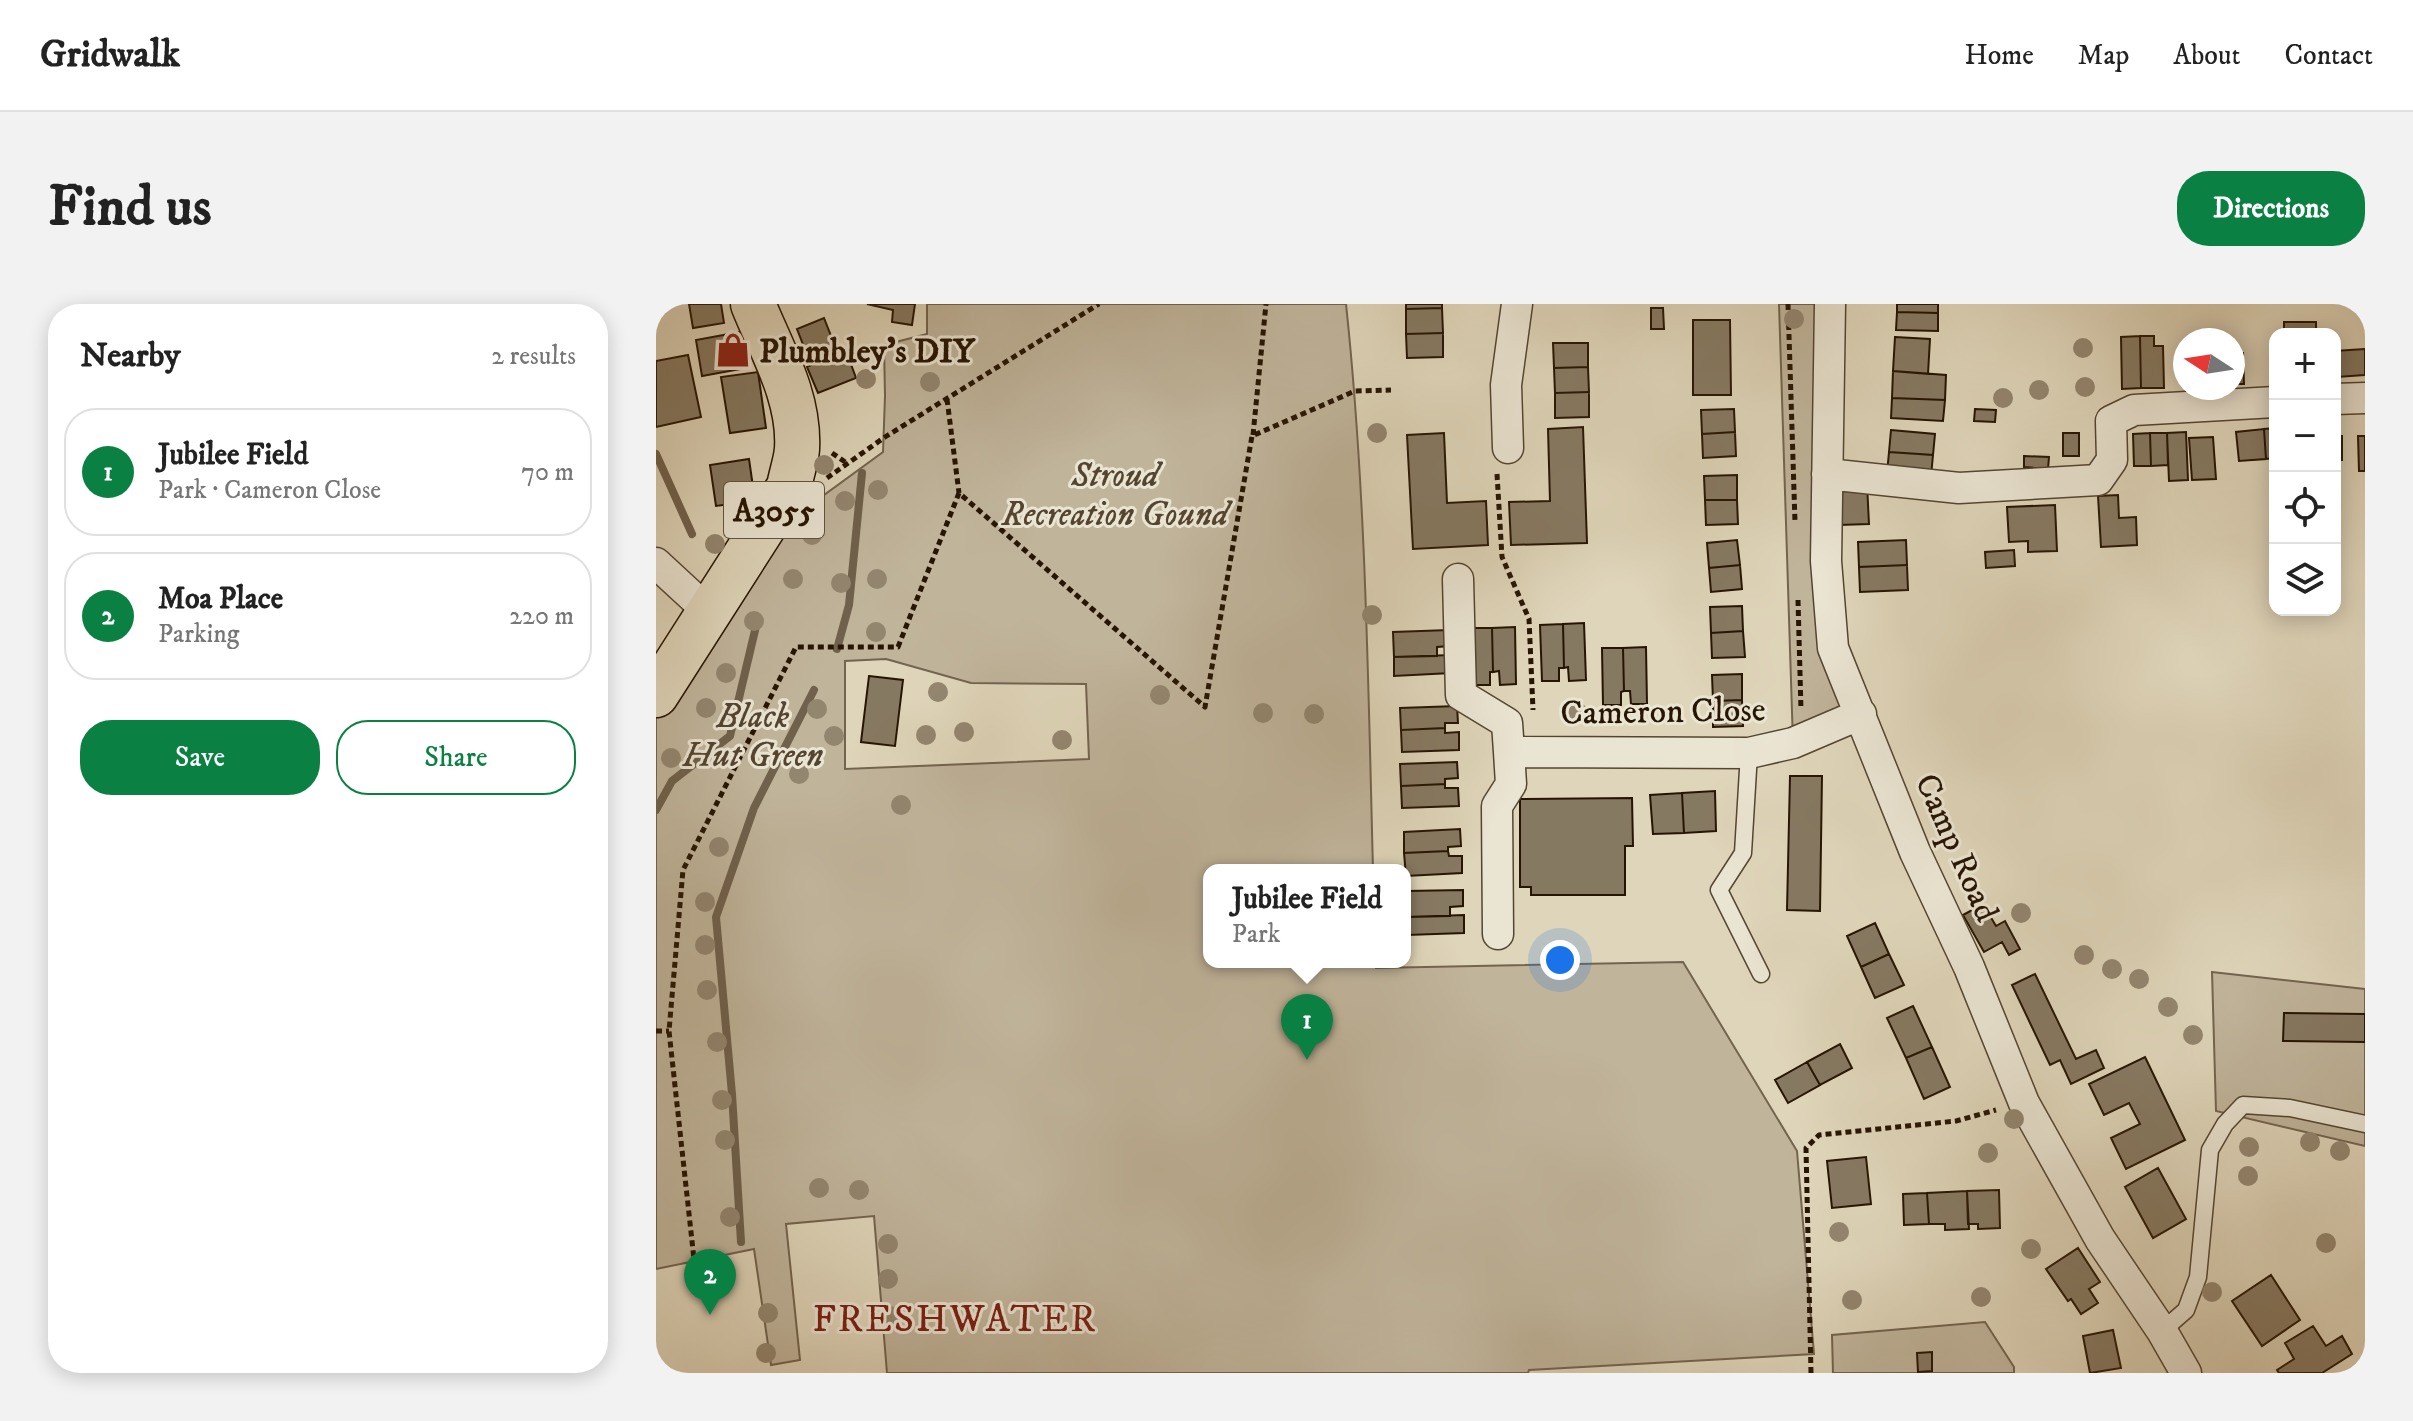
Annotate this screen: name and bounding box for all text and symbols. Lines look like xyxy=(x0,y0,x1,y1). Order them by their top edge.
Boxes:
text: Gridwalk xyxy=(40,31,180,79)
text: Home xyxy=(1965,38,2034,73)
text: Map xyxy=(2078,38,2129,73)
text: About xyxy=(2173,38,2240,73)
text: Contact xyxy=(2284,38,2373,73)
button: Directions xyxy=(2177,171,2365,246)
text: Find us xyxy=(48,173,212,243)
north arrow xyxy=(2173,328,2245,400)
map controls xyxy=(2269,328,2341,616)
button: + xyxy=(2269,328,2341,400)
shop icon: Plumbley's DIY xyxy=(714,331,752,369)
place label: Plumbley's DIY xyxy=(759,331,976,373)
text: Nearby xyxy=(80,335,181,377)
text: 2 results xyxy=(491,340,576,373)
button: − xyxy=(2269,400,2341,472)
text: Jubilee Field xyxy=(158,437,308,474)
park label: Stroud Recreation Gound xyxy=(1001,455,1233,536)
text: 1 xyxy=(103,456,113,489)
text: 70 m xyxy=(521,456,574,489)
button: locate xyxy=(2269,472,2341,544)
text: Park · Cameron Close xyxy=(158,474,381,507)
road number: A3055 xyxy=(724,482,824,538)
button: layers xyxy=(2269,544,2341,616)
text: Moa Place xyxy=(158,581,283,618)
text: 2 xyxy=(102,600,114,633)
text: 220 m xyxy=(509,600,574,633)
text: Parking xyxy=(158,618,240,651)
street label: Cameron Close xyxy=(1560,689,1766,735)
park label: Black Hut Green xyxy=(682,696,823,777)
button: Save xyxy=(80,720,320,795)
button: Share xyxy=(336,720,576,795)
street label: Camp Road xyxy=(1905,767,2007,928)
popup xyxy=(1203,864,1411,968)
text: Jubilee Field xyxy=(1232,881,1382,918)
text: Park xyxy=(1232,918,1280,951)
your location xyxy=(1540,940,1580,980)
pin: 1 xyxy=(1281,994,1333,1060)
pin: 2 xyxy=(684,1249,736,1315)
district label: FRESHWATER xyxy=(812,1296,1098,1344)

